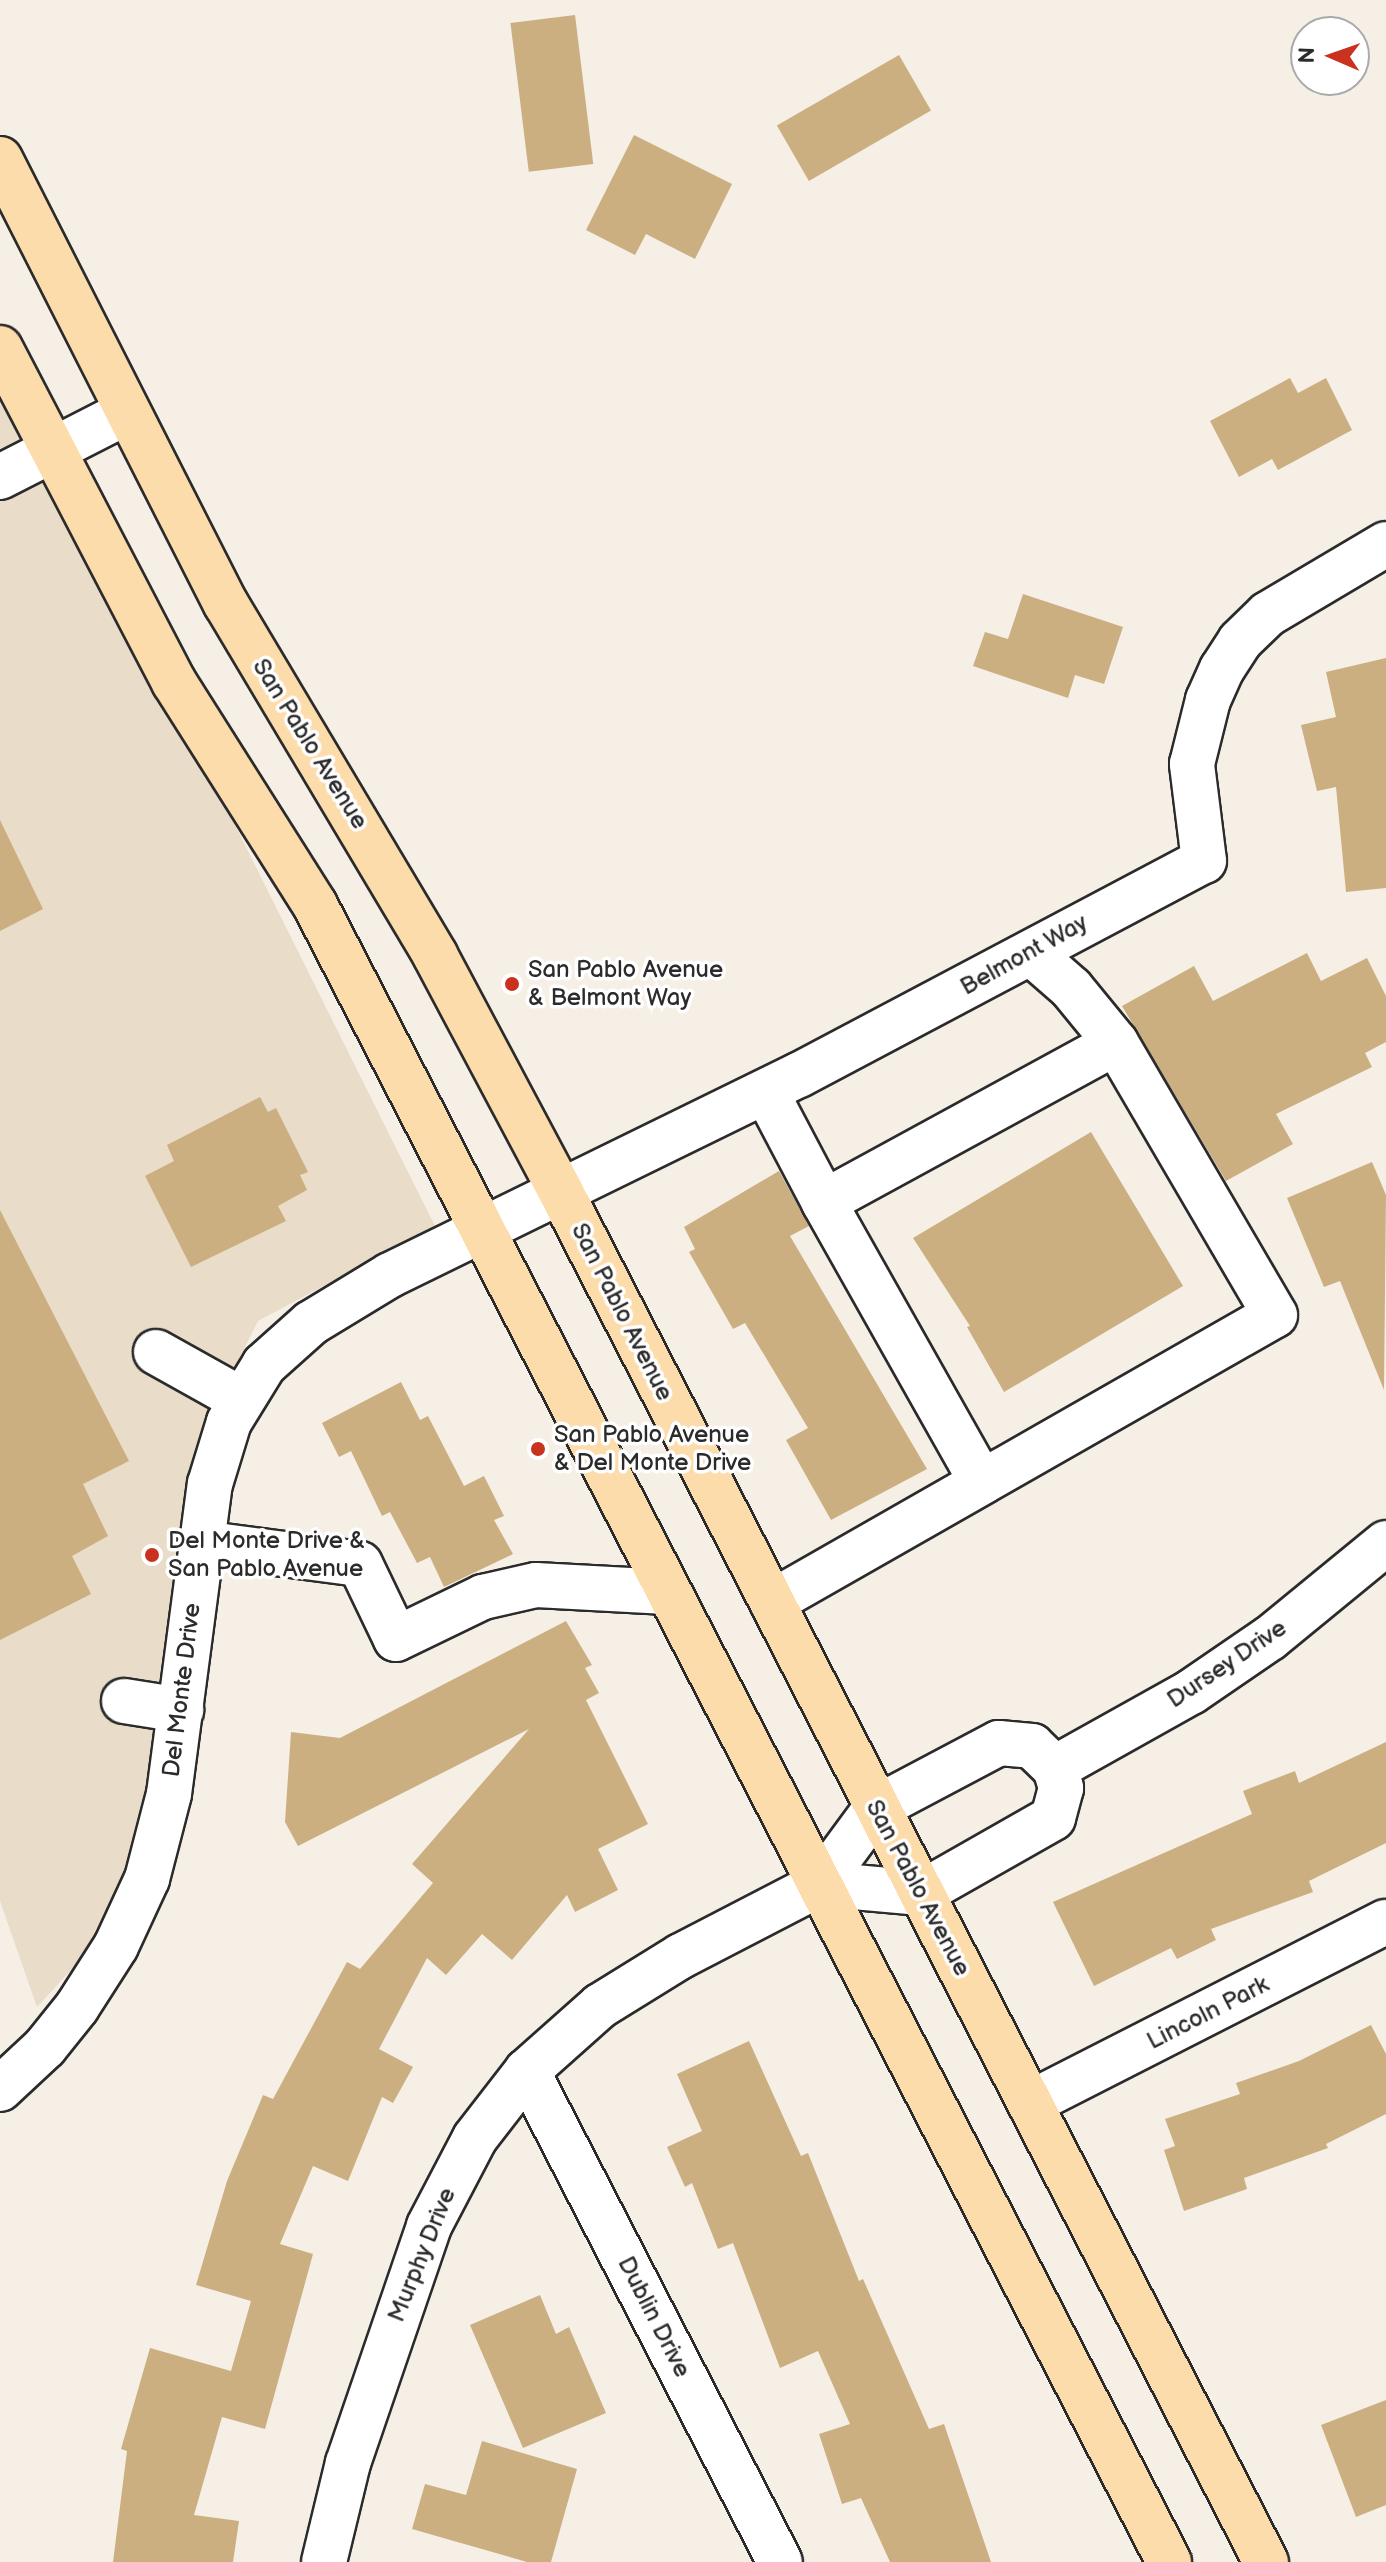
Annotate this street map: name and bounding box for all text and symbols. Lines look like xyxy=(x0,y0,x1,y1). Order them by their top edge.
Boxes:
north arrow xyxy=(1290,16,1370,96)
text: N xyxy=(1294,46,1321,64)
street label: San Pablo Avenue xyxy=(246,654,374,834)
street label: Belmont Way xyxy=(955,908,1093,1002)
place label: San Pablo Avenue & Belmont Way xyxy=(528,956,723,1012)
marker: San Pablo Avenue & Belmont Way xyxy=(503,975,521,993)
street label: San Pablo Avenue xyxy=(565,1219,679,1405)
place label: San Pablo Avenue & Del Monte Drive xyxy=(554,1421,751,1477)
marker: San Pablo Avenue & Del Monte Drive xyxy=(529,1440,547,1458)
place label: Del Monte Drive & San Pablo Avenue xyxy=(168,1527,365,1583)
marker: Del Monte Drive & San Pablo Avenue xyxy=(143,1546,161,1564)
street label: Del Monte Drive xyxy=(157,1601,207,1779)
street label: Dursey Drive xyxy=(1161,1613,1293,1715)
street label: San Pablo Avenue xyxy=(859,1795,977,1981)
street label: Lincoln Park xyxy=(1142,1970,1274,2056)
street label: Murphy Drive xyxy=(382,2183,462,2327)
street label: Dublin Drive xyxy=(611,2252,697,2382)

